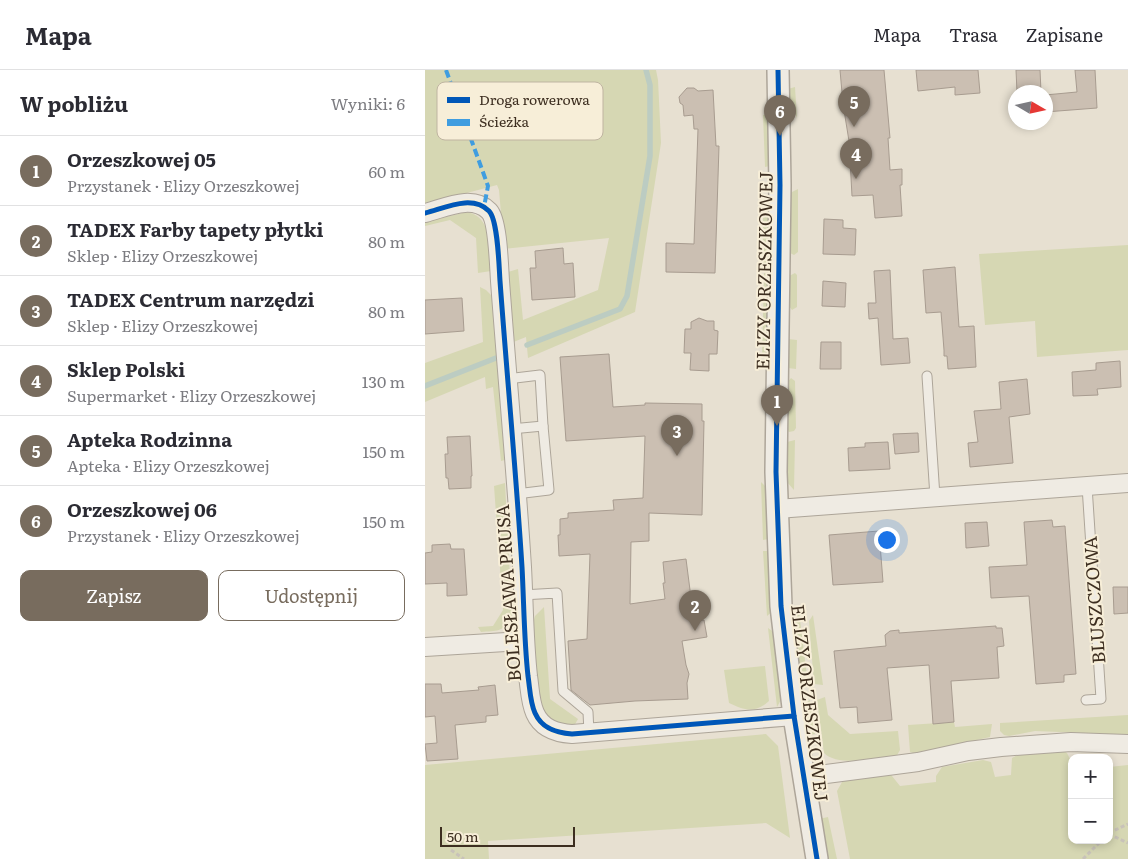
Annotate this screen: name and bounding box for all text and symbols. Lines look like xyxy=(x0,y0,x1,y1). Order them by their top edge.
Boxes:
text: Mapa xyxy=(25,17,92,52)
text: Mapa xyxy=(873,21,921,48)
text: Trasa xyxy=(949,21,998,48)
text: Zapisane xyxy=(1026,21,1103,48)
legend xyxy=(437,82,603,140)
north arrow xyxy=(1008,85,1053,130)
pin: 5 xyxy=(838,86,870,127)
text: W pobliżu xyxy=(20,87,128,118)
text: Droga rowerowa xyxy=(479,89,590,109)
text: Wyniki: 6 xyxy=(331,91,405,115)
pin: 6 xyxy=(764,95,796,136)
text: Ścieżka xyxy=(479,111,530,131)
pin: 4 xyxy=(840,138,872,179)
text: Orzeszkowej 05 xyxy=(67,145,216,173)
text: 1 xyxy=(33,159,39,183)
text: 60 m xyxy=(368,159,405,183)
street label: ELIZY ORZESZKOWEJ xyxy=(748,171,779,370)
text: Przystanek · Elizy Orzeszkowej xyxy=(67,173,300,197)
text: TADEX Farby tapety płytki xyxy=(67,215,323,243)
text: 2 xyxy=(32,229,40,253)
text: 80 m xyxy=(368,229,405,253)
text: Sklep · Elizy Orzeszkowej xyxy=(67,243,258,267)
text: TADEX Centrum narzędzi xyxy=(67,285,314,313)
text: 3 xyxy=(32,299,40,323)
text: 80 m xyxy=(368,299,405,323)
text: Sklep · Elizy Orzeszkowej xyxy=(67,313,258,337)
text: Sklep Polski xyxy=(67,355,185,383)
text: 4 xyxy=(31,369,41,393)
text: 130 m xyxy=(362,369,405,393)
text: Supermarket · Elizy Orzeszkowej xyxy=(67,383,316,407)
pin: 1 xyxy=(761,385,793,426)
pin: 3 xyxy=(661,415,693,456)
text: Apteka Rodzinna xyxy=(67,425,232,453)
text: 5 xyxy=(32,439,40,463)
text: 150 m xyxy=(362,439,405,463)
text: Apteka · Elizy Orzeszkowej xyxy=(67,453,270,477)
text: Orzeszkowej 06 xyxy=(67,495,217,523)
street label: BOLESŁAWA PRUSA xyxy=(488,504,527,683)
text: 6 xyxy=(31,509,41,533)
text: 150 m xyxy=(362,509,405,533)
text: Przystanek · Elizy Orzeszkowej xyxy=(67,523,300,547)
your location xyxy=(874,527,900,553)
street label: BLUSZCZOWA xyxy=(1076,535,1111,665)
button: Zapisz xyxy=(20,570,208,621)
button: Udostępnij xyxy=(218,570,405,621)
pin: 2 xyxy=(679,590,711,631)
street label: ELIZY ORZESZKOWEJ xyxy=(785,603,836,803)
map controls xyxy=(1068,754,1113,844)
button: + xyxy=(1068,754,1113,799)
button: − xyxy=(1068,799,1113,844)
scale bar xyxy=(440,824,575,847)
text: 50 m xyxy=(447,826,479,846)

